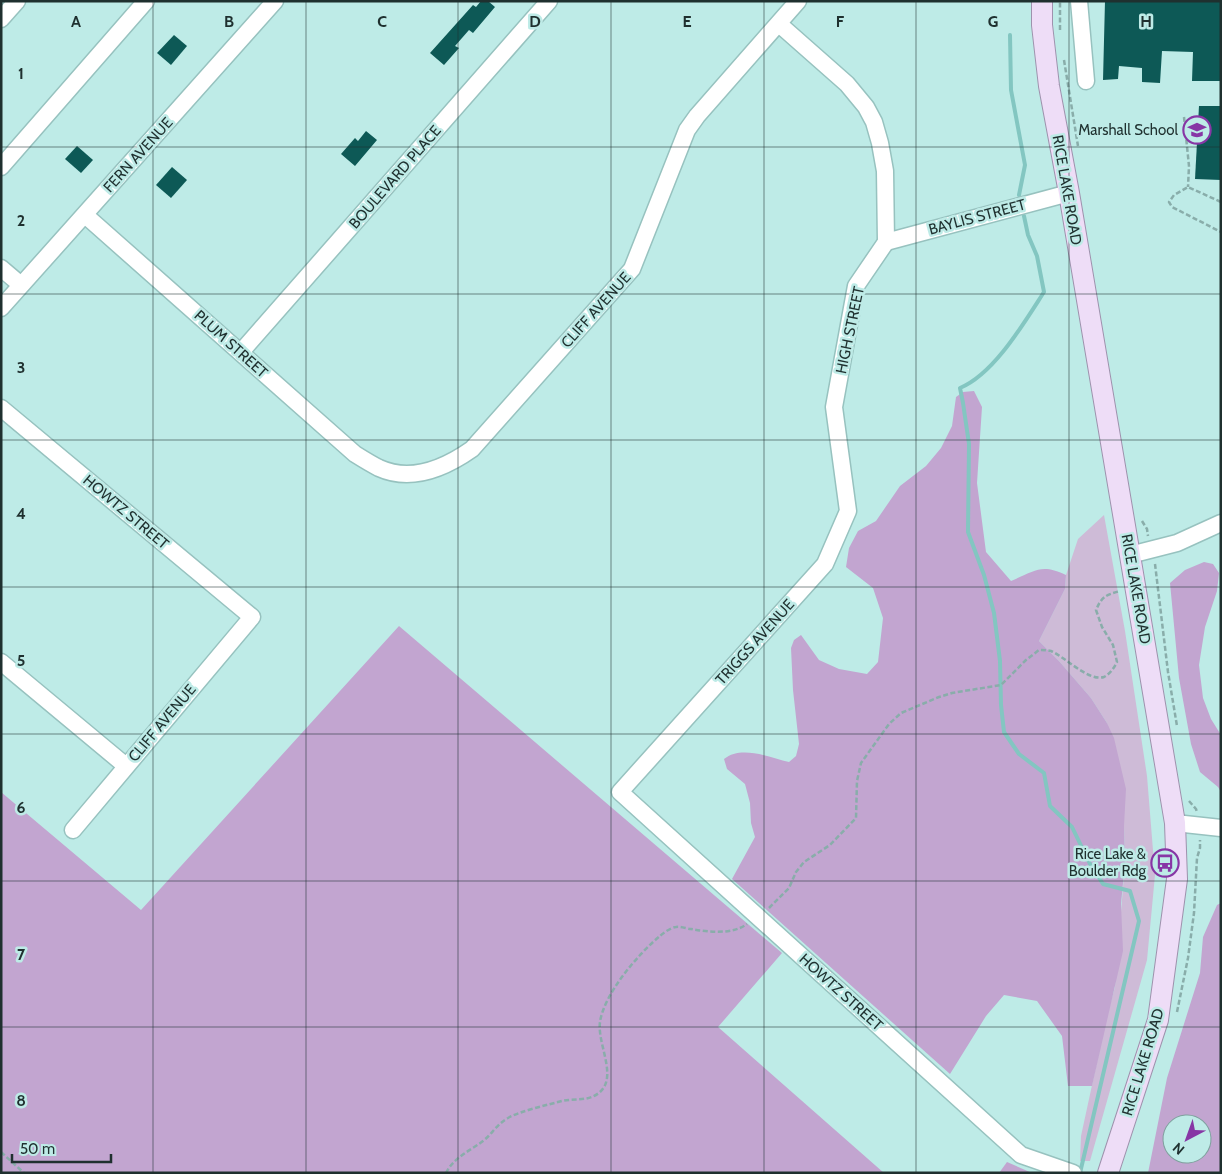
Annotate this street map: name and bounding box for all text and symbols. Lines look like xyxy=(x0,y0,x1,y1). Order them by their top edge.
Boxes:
text: A xyxy=(71,12,81,31)
text: B xyxy=(224,12,234,31)
text: C xyxy=(377,12,387,31)
text: D xyxy=(529,12,541,31)
text: E xyxy=(682,12,692,31)
text: F xyxy=(836,12,845,31)
text: G xyxy=(988,12,998,31)
text: H xyxy=(1140,12,1152,31)
text: 1 xyxy=(18,64,24,83)
street label: FERN AVENUE xyxy=(100,114,176,196)
school or university icon: Marshall School xyxy=(1182,115,1212,145)
place label: Marshall School xyxy=(1078,121,1178,139)
street label: BOULEVARD PLACE xyxy=(345,122,445,232)
street label: RICE LAKE ROAD xyxy=(1048,134,1086,246)
street label: BAYLIS STREET xyxy=(927,195,1027,239)
text: 2 xyxy=(17,211,25,230)
street label: CLIFF AVENUE xyxy=(557,269,635,351)
street label: HIGH STREET xyxy=(832,285,868,375)
street label: PLUM STREET xyxy=(191,306,271,382)
text: 3 xyxy=(17,358,25,377)
street label: HOWTZ STREET xyxy=(80,471,172,553)
text: 4 xyxy=(16,504,26,523)
street label: RICE LAKE ROAD xyxy=(1117,533,1155,645)
street label: TRIGGS AVENUE xyxy=(712,596,798,688)
text: 5 xyxy=(17,651,25,670)
street label: CLIFF AVENUE xyxy=(124,681,200,765)
text: 6 xyxy=(17,798,26,817)
place label: Rice Lake & Boulder Rdg xyxy=(1069,845,1147,880)
bus stop icon: Rice Lake & Boulder Rdg xyxy=(1150,848,1180,878)
text: 7 xyxy=(17,945,26,964)
street label: HOWTZ STREET xyxy=(796,950,886,1034)
street label: RICE LAKE ROAD xyxy=(1118,1006,1168,1118)
text: 8 xyxy=(16,1091,26,1110)
north arrow xyxy=(1162,1114,1212,1164)
scale bar xyxy=(12,1132,111,1164)
text: N xyxy=(1169,1139,1188,1159)
text: 50 m xyxy=(20,1140,55,1158)

